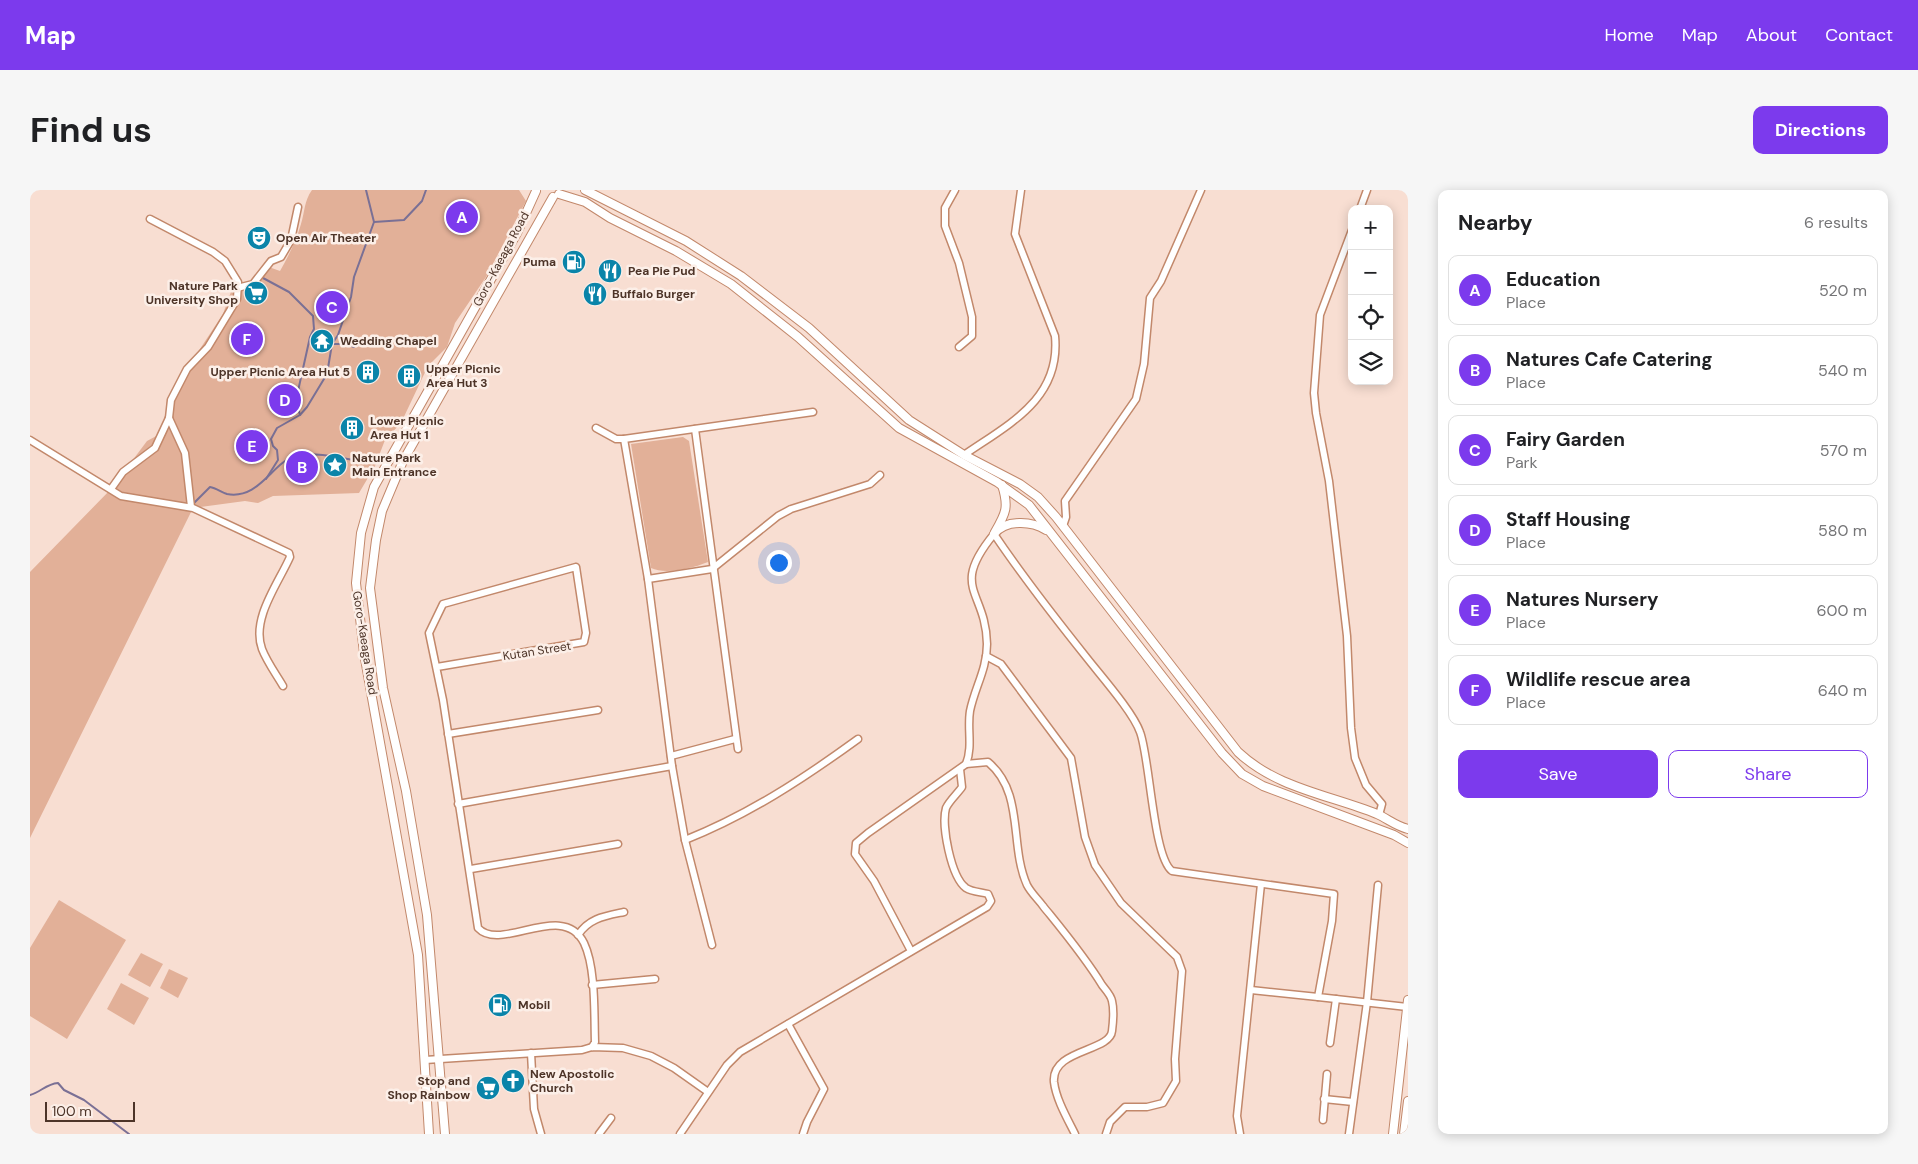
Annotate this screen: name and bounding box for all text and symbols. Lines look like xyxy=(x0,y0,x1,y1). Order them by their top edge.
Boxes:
text: Map xyxy=(25,20,76,51)
text: Home xyxy=(1604,23,1654,47)
text: Map xyxy=(1682,23,1718,47)
text: About xyxy=(1746,23,1797,47)
text: Contact xyxy=(1825,23,1893,47)
button: Directions xyxy=(1753,106,1888,154)
text: Find us xyxy=(30,107,152,153)
pin: A xyxy=(446,198,478,236)
map controls xyxy=(1348,205,1393,385)
button: + xyxy=(1348,205,1393,250)
street label: Goro-Kaeaga Road xyxy=(469,209,533,309)
text: Nearby xyxy=(1458,209,1532,237)
text: 6 results xyxy=(1804,212,1868,233)
theatre icon: Open Air Theater xyxy=(246,225,272,251)
place label: Open Air Theater xyxy=(276,230,376,246)
fuel station icon: Puma xyxy=(561,249,587,275)
button: − xyxy=(1348,250,1393,295)
place label: Puma xyxy=(523,254,556,270)
restaurant icon: Pea Pie Pud xyxy=(597,258,623,284)
place label: Pea Pie Pud xyxy=(628,263,696,279)
text: Education xyxy=(1506,267,1601,292)
place label: Nature Park University Shop xyxy=(146,278,238,308)
supermarket icon: Nature Park University Shop xyxy=(243,280,269,306)
text: A xyxy=(1469,280,1481,301)
text: 520 m xyxy=(1819,280,1867,301)
restaurant icon: Buffalo Burger xyxy=(582,281,608,307)
place label: Buffalo Burger xyxy=(612,286,695,302)
pin: C xyxy=(316,288,348,326)
text: Place xyxy=(1506,292,1546,313)
button: locate xyxy=(1348,295,1393,340)
pin: F xyxy=(231,320,263,358)
temple icon: Wedding Chapel xyxy=(309,328,335,354)
place label: Wedding Chapel xyxy=(340,333,437,349)
button: layers xyxy=(1348,340,1393,385)
text: Natures Cafe Catering xyxy=(1506,347,1713,372)
building icon: Upper Picnic Area Hut 5 xyxy=(355,359,381,385)
text: B xyxy=(1470,360,1480,381)
text: 540 m xyxy=(1818,360,1867,381)
place label: Upper Picnic Area Hut 3 xyxy=(426,361,501,391)
building icon: Upper Picnic Area Hut 3 xyxy=(396,363,422,389)
place label: Upper Picnic Area Hut 5 xyxy=(211,364,350,380)
text: Place xyxy=(1506,372,1546,393)
pin: D xyxy=(269,381,301,419)
place label: Lower Picnic Area Hut 1 xyxy=(370,413,444,443)
building icon: Lower Picnic Area Hut 1 xyxy=(339,415,365,441)
pin: E xyxy=(236,427,268,465)
text: Fairy Garden xyxy=(1506,427,1625,452)
text: C xyxy=(1469,440,1481,461)
text: 570 m xyxy=(1820,440,1867,461)
pin: B xyxy=(286,448,318,486)
place label: Nature Park Main Entrance xyxy=(352,450,437,480)
place icon: Nature Park Main Entrance xyxy=(322,452,348,478)
text: Park xyxy=(1506,452,1538,473)
text: Staff Housing xyxy=(1506,507,1631,532)
text: D xyxy=(1469,520,1481,541)
text: 580 m xyxy=(1818,520,1867,541)
text: Place xyxy=(1506,532,1546,553)
your location xyxy=(766,550,792,576)
text: Natures Nursery xyxy=(1506,587,1659,612)
street label: Goro-Kaeaga Road xyxy=(349,590,381,696)
text: E xyxy=(1470,600,1480,621)
text: 600 m xyxy=(1817,600,1867,621)
text: Place xyxy=(1506,612,1546,633)
street label: Kutan Street xyxy=(502,638,573,664)
text: Wildlife rescue area xyxy=(1506,667,1691,692)
text: F xyxy=(1471,680,1479,701)
text: 640 m xyxy=(1818,680,1867,701)
text: Place xyxy=(1506,692,1546,713)
button: Save xyxy=(1458,750,1658,798)
button: Share xyxy=(1668,750,1868,798)
fuel station icon: Mobil xyxy=(487,992,513,1018)
place label: Mobil xyxy=(518,997,550,1013)
place label: New Apostolic Church xyxy=(530,1066,614,1096)
church icon: New Apostolic Church xyxy=(500,1068,526,1094)
place label: Stop and Shop Rainbow xyxy=(387,1073,470,1103)
supermarket icon: Stop and Shop Rainbow xyxy=(475,1075,501,1101)
scale bar xyxy=(45,1099,135,1122)
text: 100 m xyxy=(52,1102,92,1120)

